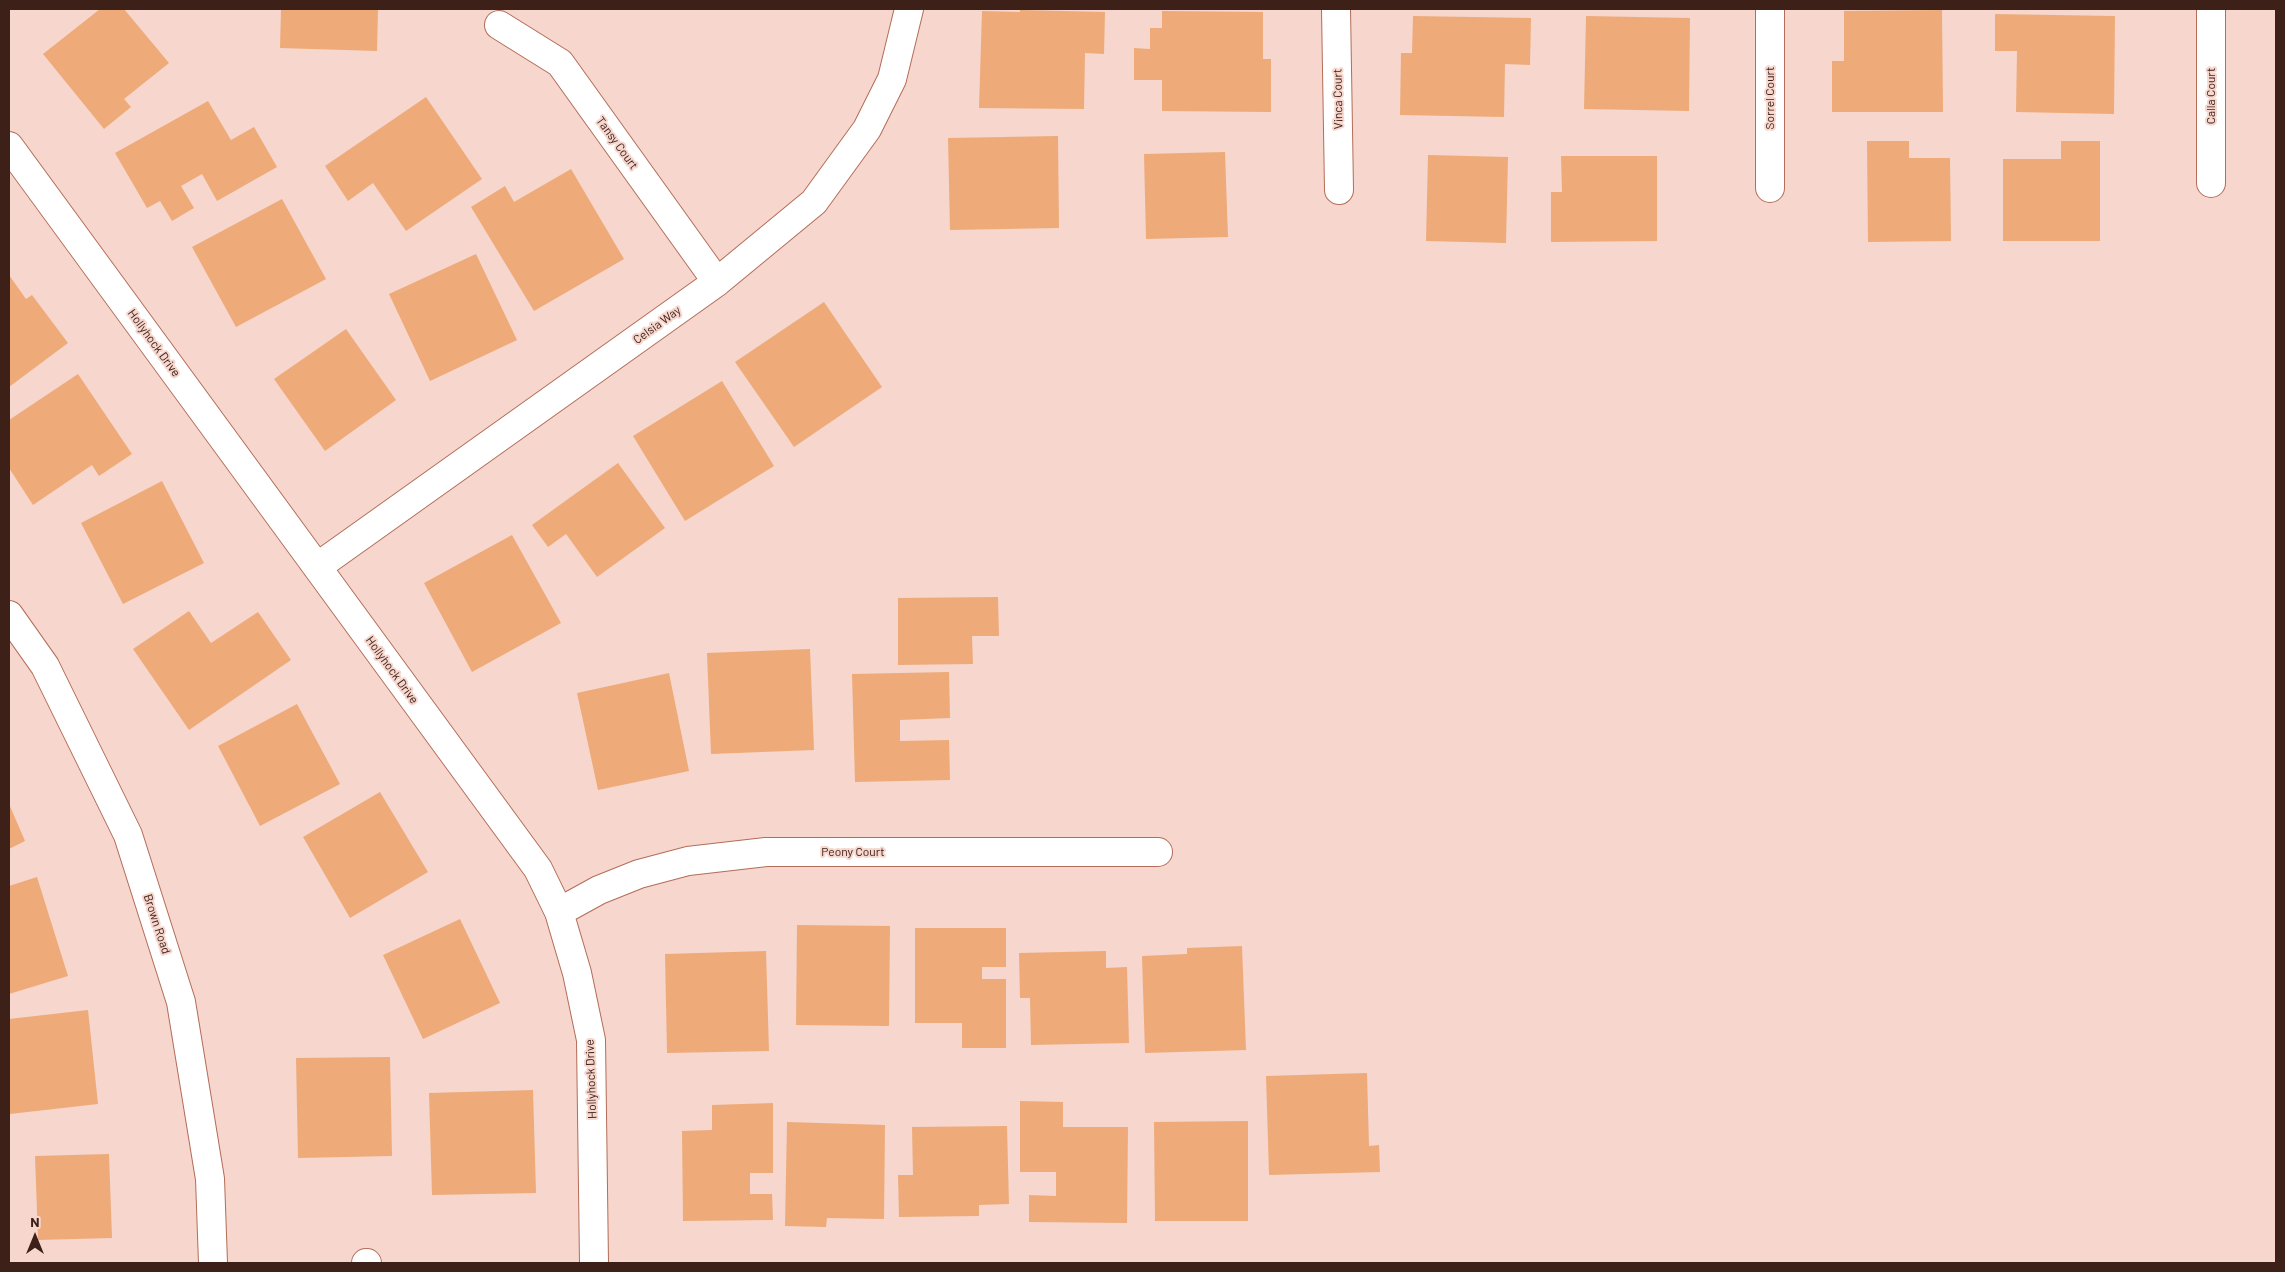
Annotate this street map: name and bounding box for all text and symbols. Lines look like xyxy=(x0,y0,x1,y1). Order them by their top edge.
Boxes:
street label: Sorrel Court xyxy=(1763,67,1777,129)
street label: Calla Court xyxy=(2204,68,2218,124)
street label: Vinca Court xyxy=(1330,69,1346,129)
street label: Tansy Court xyxy=(593,114,641,172)
street label: Celsia Way xyxy=(630,303,684,347)
street label: Hollyhock Drive xyxy=(125,307,183,379)
street label: Hollyhock Drive xyxy=(363,634,421,706)
street label: Peony Court xyxy=(821,845,885,859)
street label: Brown Road xyxy=(141,892,173,956)
street label: Hollyhock Drive xyxy=(582,1039,600,1119)
north arrow xyxy=(10,1212,60,1262)
text: N xyxy=(30,1213,40,1230)

